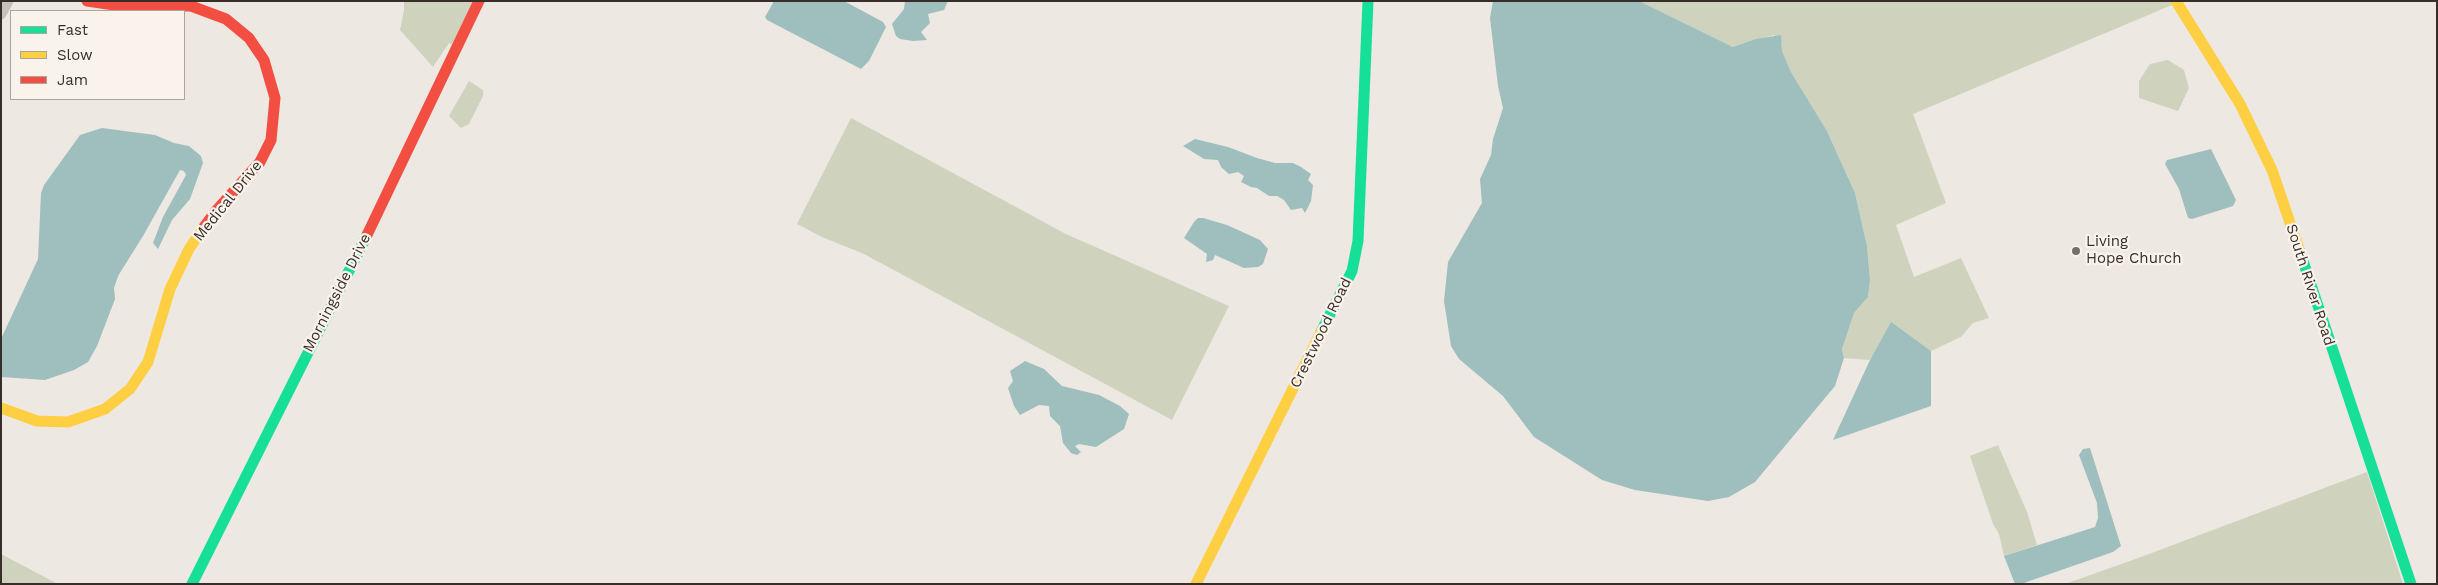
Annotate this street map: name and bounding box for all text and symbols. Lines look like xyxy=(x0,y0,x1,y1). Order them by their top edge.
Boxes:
legend xyxy=(10,10,185,100)
text: Fast xyxy=(57,21,88,39)
text: Slow xyxy=(57,46,93,64)
text: Jam xyxy=(57,71,88,89)
street label: Medical Drive xyxy=(190,157,266,245)
street label: South River Road xyxy=(2282,222,2338,348)
street label: Morningside Drive xyxy=(299,231,375,355)
place label: Living Hope Church xyxy=(2086,233,2181,268)
marker: Living Hope Church xyxy=(2070,245,2082,257)
street label: Crestwood Road xyxy=(1287,275,1355,391)

